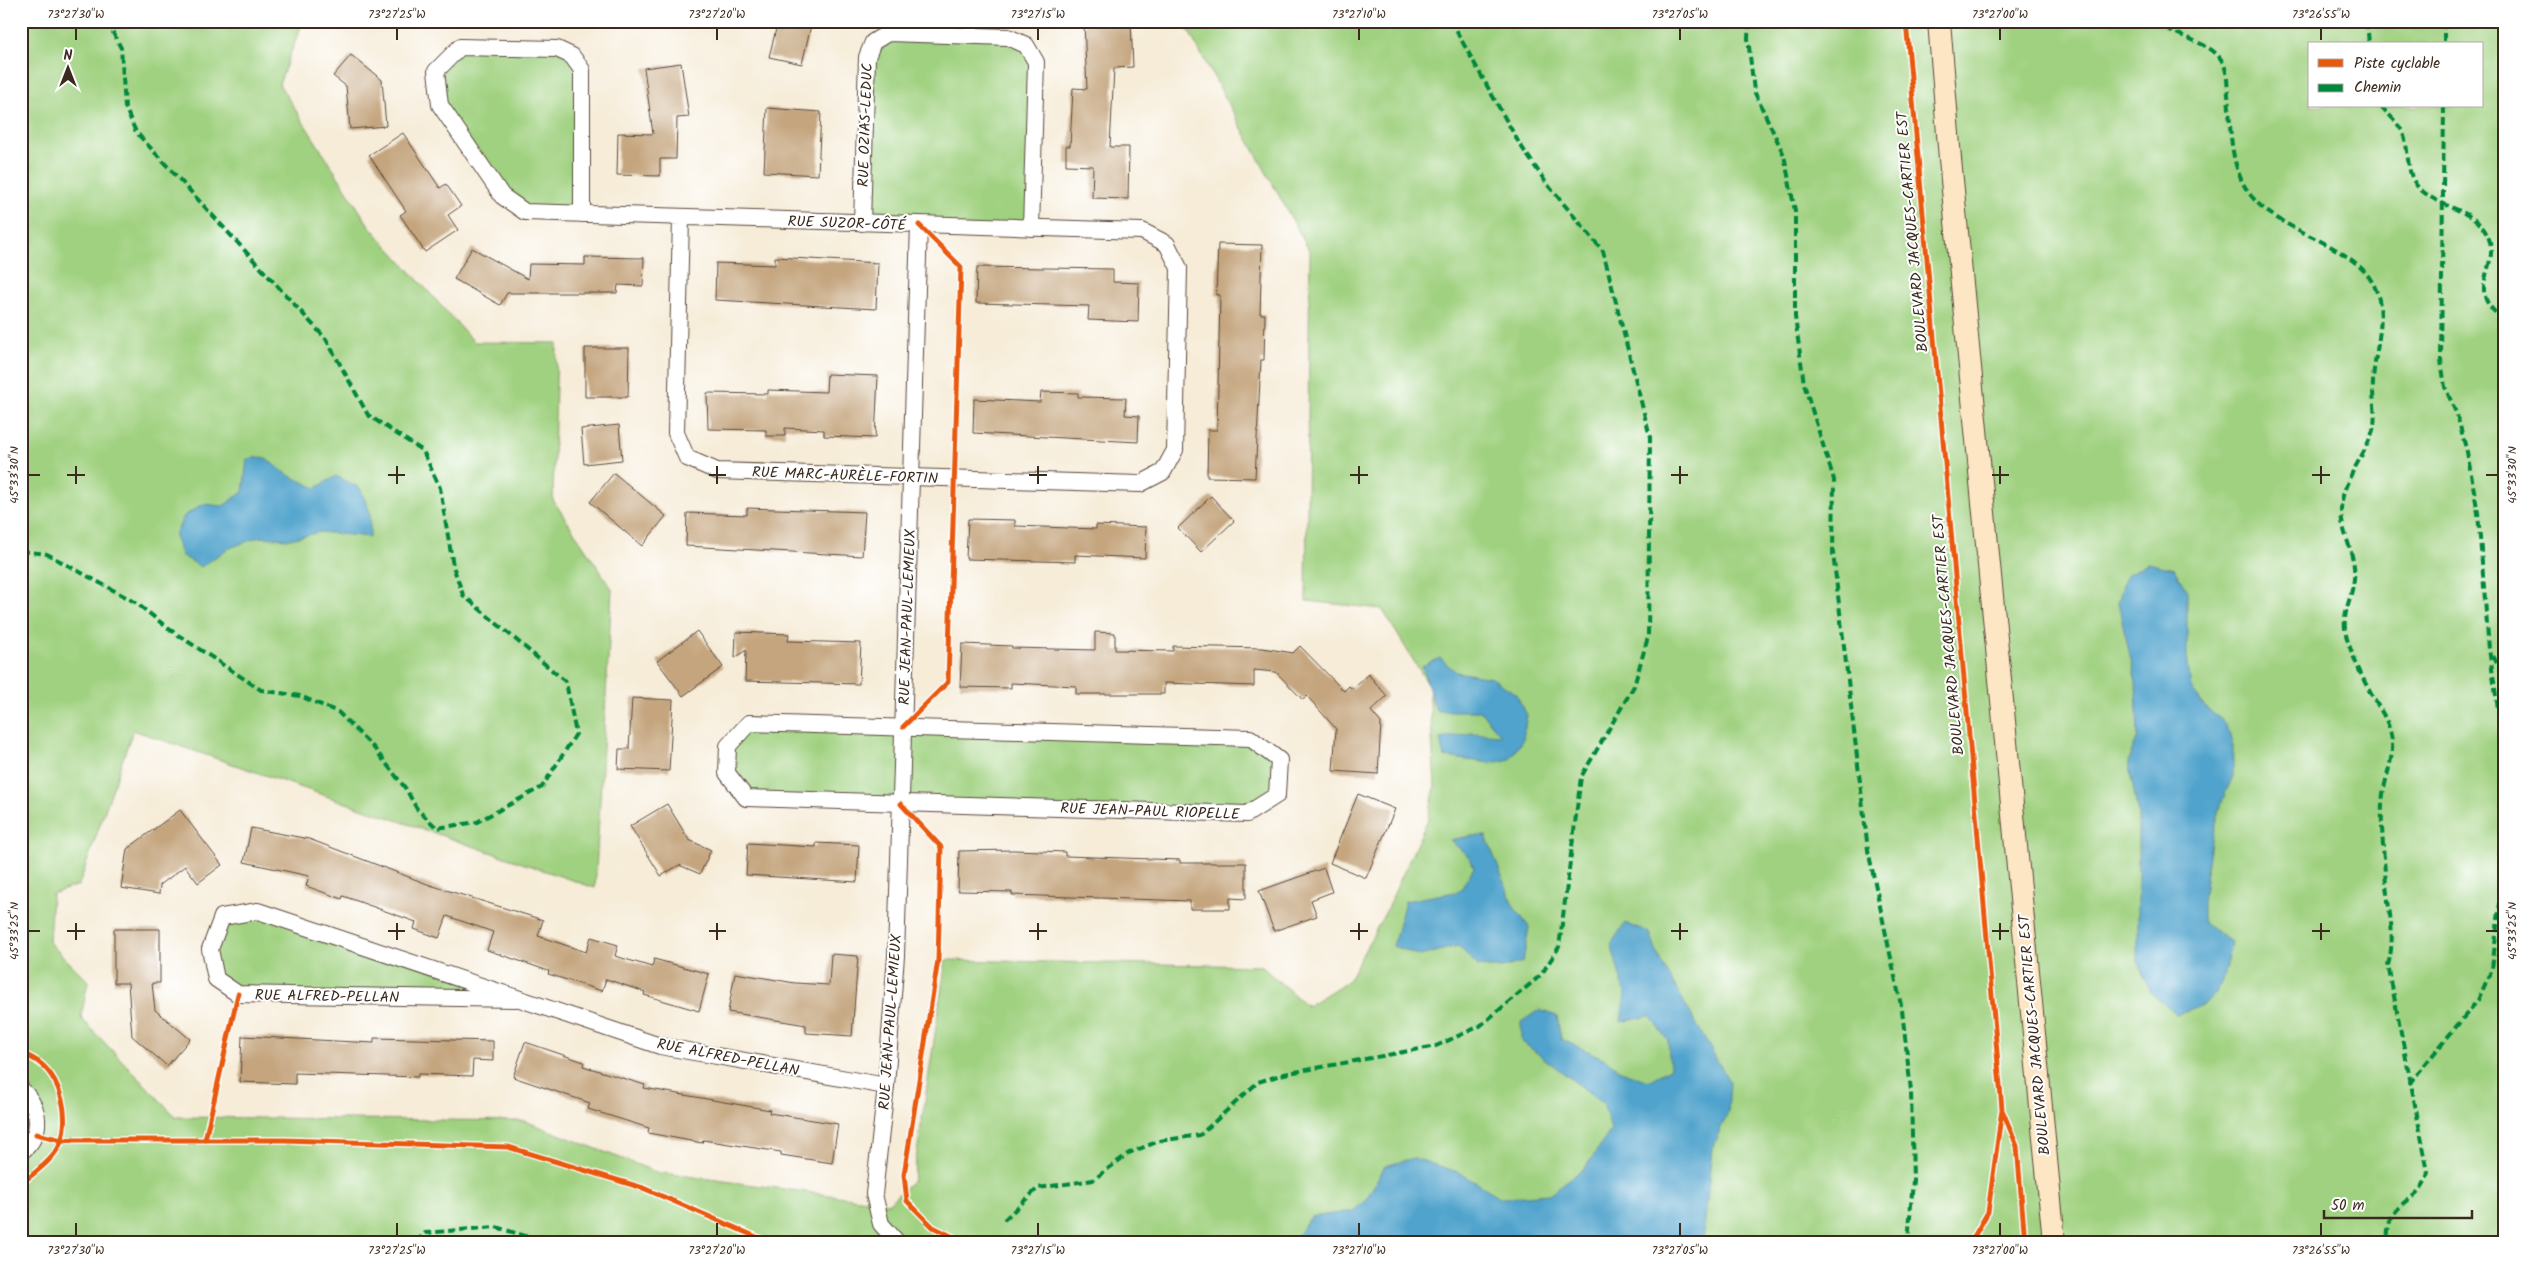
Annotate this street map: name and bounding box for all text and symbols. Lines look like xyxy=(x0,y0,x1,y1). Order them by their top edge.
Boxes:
text: 73°27'30"W xyxy=(48,5,104,24)
text: 73°27'25"W xyxy=(368,5,426,24)
text: 73°27'20"W xyxy=(688,5,746,24)
text: 73°27'15"W xyxy=(1011,5,1065,24)
text: 73°27'10"W xyxy=(1332,5,1386,24)
text: 73°27'05"W xyxy=(1652,5,1708,24)
text: 73°27'00"W xyxy=(1972,5,2028,24)
text: 73°26'55"W xyxy=(2292,5,2350,24)
north arrow xyxy=(42,42,92,92)
legend xyxy=(2308,42,2484,108)
text: N xyxy=(64,45,73,67)
text: Piste cyclable xyxy=(2354,52,2440,76)
street label: RUE OZIAS-LEDUC xyxy=(852,63,880,188)
text: Chemin xyxy=(2354,76,2401,100)
street label: BOULEVARD JACQUES-CARTIER EST xyxy=(1890,109,1935,353)
street label: RUE SUZOR-CÔTÉ xyxy=(787,210,908,238)
text: 45°33'30"N xyxy=(5,446,24,504)
text: 45°33'30"N xyxy=(2503,446,2522,504)
street label: RUE MARC-AURÈLE-FORTIN xyxy=(751,461,938,491)
street label: BOULEVARD JACQUES-CARTIER EST xyxy=(1926,512,1971,756)
street label: RUE JEAN-PAUL-LEMIEUX xyxy=(893,528,923,706)
street label: RUE JEAN-PAUL RIOPELLE xyxy=(1060,797,1241,827)
text: 45°33'25"N xyxy=(5,902,24,960)
text: 45°33'25"N xyxy=(2503,902,2522,960)
street label: BOULEVARD JACQUES-CARTIER EST xyxy=(2012,912,2057,1156)
street label: RUE JEAN-PAUL-LEMIEUX xyxy=(873,933,909,1111)
street label: RUE ALFRED-PELLAN xyxy=(255,984,399,1010)
street label: RUE ALFRED-PELLAN xyxy=(655,1032,801,1084)
scale bar xyxy=(2324,1188,2471,1220)
text: 50 m xyxy=(2331,1194,2365,1218)
text: 73°27'30"W xyxy=(48,1241,104,1260)
text: 73°27'25"W xyxy=(368,1241,426,1260)
text: 73°27'20"W xyxy=(688,1241,746,1260)
text: 73°27'15"W xyxy=(1011,1241,1065,1260)
text: 73°27'10"W xyxy=(1332,1241,1386,1260)
text: 73°27'05"W xyxy=(1652,1241,1708,1260)
text: 73°27'00"W xyxy=(1972,1241,2028,1260)
text: 73°26'55"W xyxy=(2292,1241,2350,1260)

